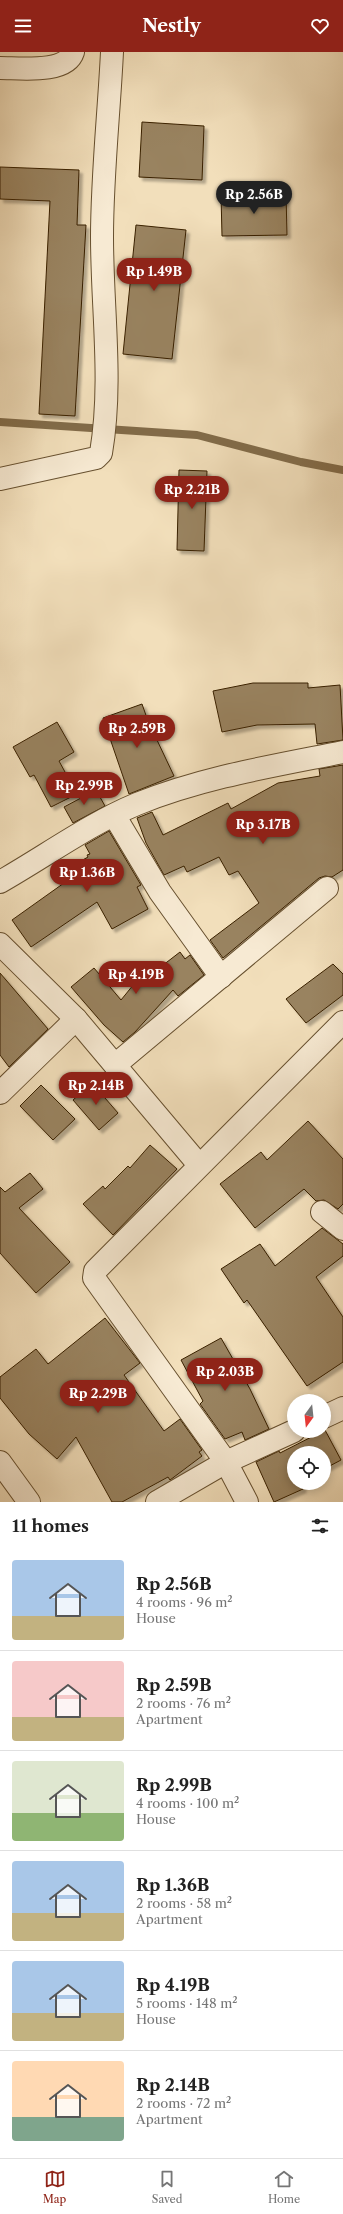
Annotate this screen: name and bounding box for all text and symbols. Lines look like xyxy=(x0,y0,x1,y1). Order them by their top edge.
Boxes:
icon: menu xyxy=(12,15,34,37)
text: Nestly xyxy=(142,15,201,37)
icon: heart xyxy=(309,15,331,37)
pin: Rp 2.56B xyxy=(213,181,295,215)
text: Rp 2.56B xyxy=(225,186,283,202)
pin: Rp 1.49B xyxy=(113,258,195,292)
text: Rp 1.49B xyxy=(126,263,182,279)
pin: Rp 2.21B xyxy=(151,476,233,510)
text: Rp 2.21B xyxy=(164,481,220,497)
pin: Rp 2.59B xyxy=(96,715,178,749)
text: Rp 2.59B xyxy=(108,720,166,736)
pin: Rp 2.99B xyxy=(43,772,125,806)
text: Rp 2.99B xyxy=(55,777,113,793)
pin: Rp 3.17B xyxy=(222,811,304,845)
text: Rp 3.17B xyxy=(235,816,291,832)
pin: Rp 1.36B xyxy=(46,859,128,893)
text: Rp 1.36B xyxy=(59,864,115,880)
pin: Rp 4.19B xyxy=(95,961,177,995)
text: Rp 4.19B xyxy=(108,966,164,982)
pin: Rp 2.14B xyxy=(55,1072,137,1106)
text: Rp 2.14B xyxy=(68,1077,124,1093)
pin: Rp 2.03B xyxy=(184,1358,266,1392)
text: Rp 2.03B xyxy=(196,1363,254,1379)
pin: Rp 2.29B xyxy=(57,1380,139,1414)
text: Rp 2.29B xyxy=(69,1385,127,1401)
north arrow xyxy=(287,1394,331,1438)
map controls xyxy=(287,1394,331,1490)
button: locate xyxy=(287,1446,331,1490)
icon: filters xyxy=(309,1515,331,1537)
text: 11 homes xyxy=(12,1516,89,1536)
text: Rp 2.56B xyxy=(136,1574,212,1594)
icon: home xyxy=(44,1576,92,1624)
text: 4 rooms · 96 m² xyxy=(136,1594,233,1610)
text: House xyxy=(136,1610,176,1626)
text: Rp 2.59B xyxy=(136,1675,212,1695)
icon: home xyxy=(44,1677,92,1725)
text: 2 rooms · 76 m² xyxy=(136,1695,231,1711)
text: Apartment xyxy=(136,1711,203,1727)
text: Rp 2.99B xyxy=(136,1775,212,1795)
icon: home xyxy=(44,1777,92,1825)
text: 4 rooms · 100 m² xyxy=(136,1795,239,1811)
text: House xyxy=(136,1811,176,1827)
text: Rp 1.36B xyxy=(136,1875,210,1895)
icon: home xyxy=(44,1877,92,1925)
text: 2 rooms · 58 m² xyxy=(136,1895,232,1911)
text: Apartment xyxy=(136,1911,203,1927)
text: Rp 4.19B xyxy=(136,1975,210,1995)
icon: home xyxy=(44,1977,92,2025)
text: 5 rooms · 148 m² xyxy=(136,1995,238,2011)
text: House xyxy=(136,2011,176,2027)
text: Rp 2.14B xyxy=(136,2075,210,2095)
icon: home xyxy=(44,2077,92,2125)
text: 2 rooms · 72 m² xyxy=(136,2095,231,2111)
text: Apartment xyxy=(136,2111,203,2127)
tab: Map xyxy=(43,2168,66,2206)
tab: Saved xyxy=(152,2168,182,2206)
tab: Home xyxy=(268,2168,300,2206)

